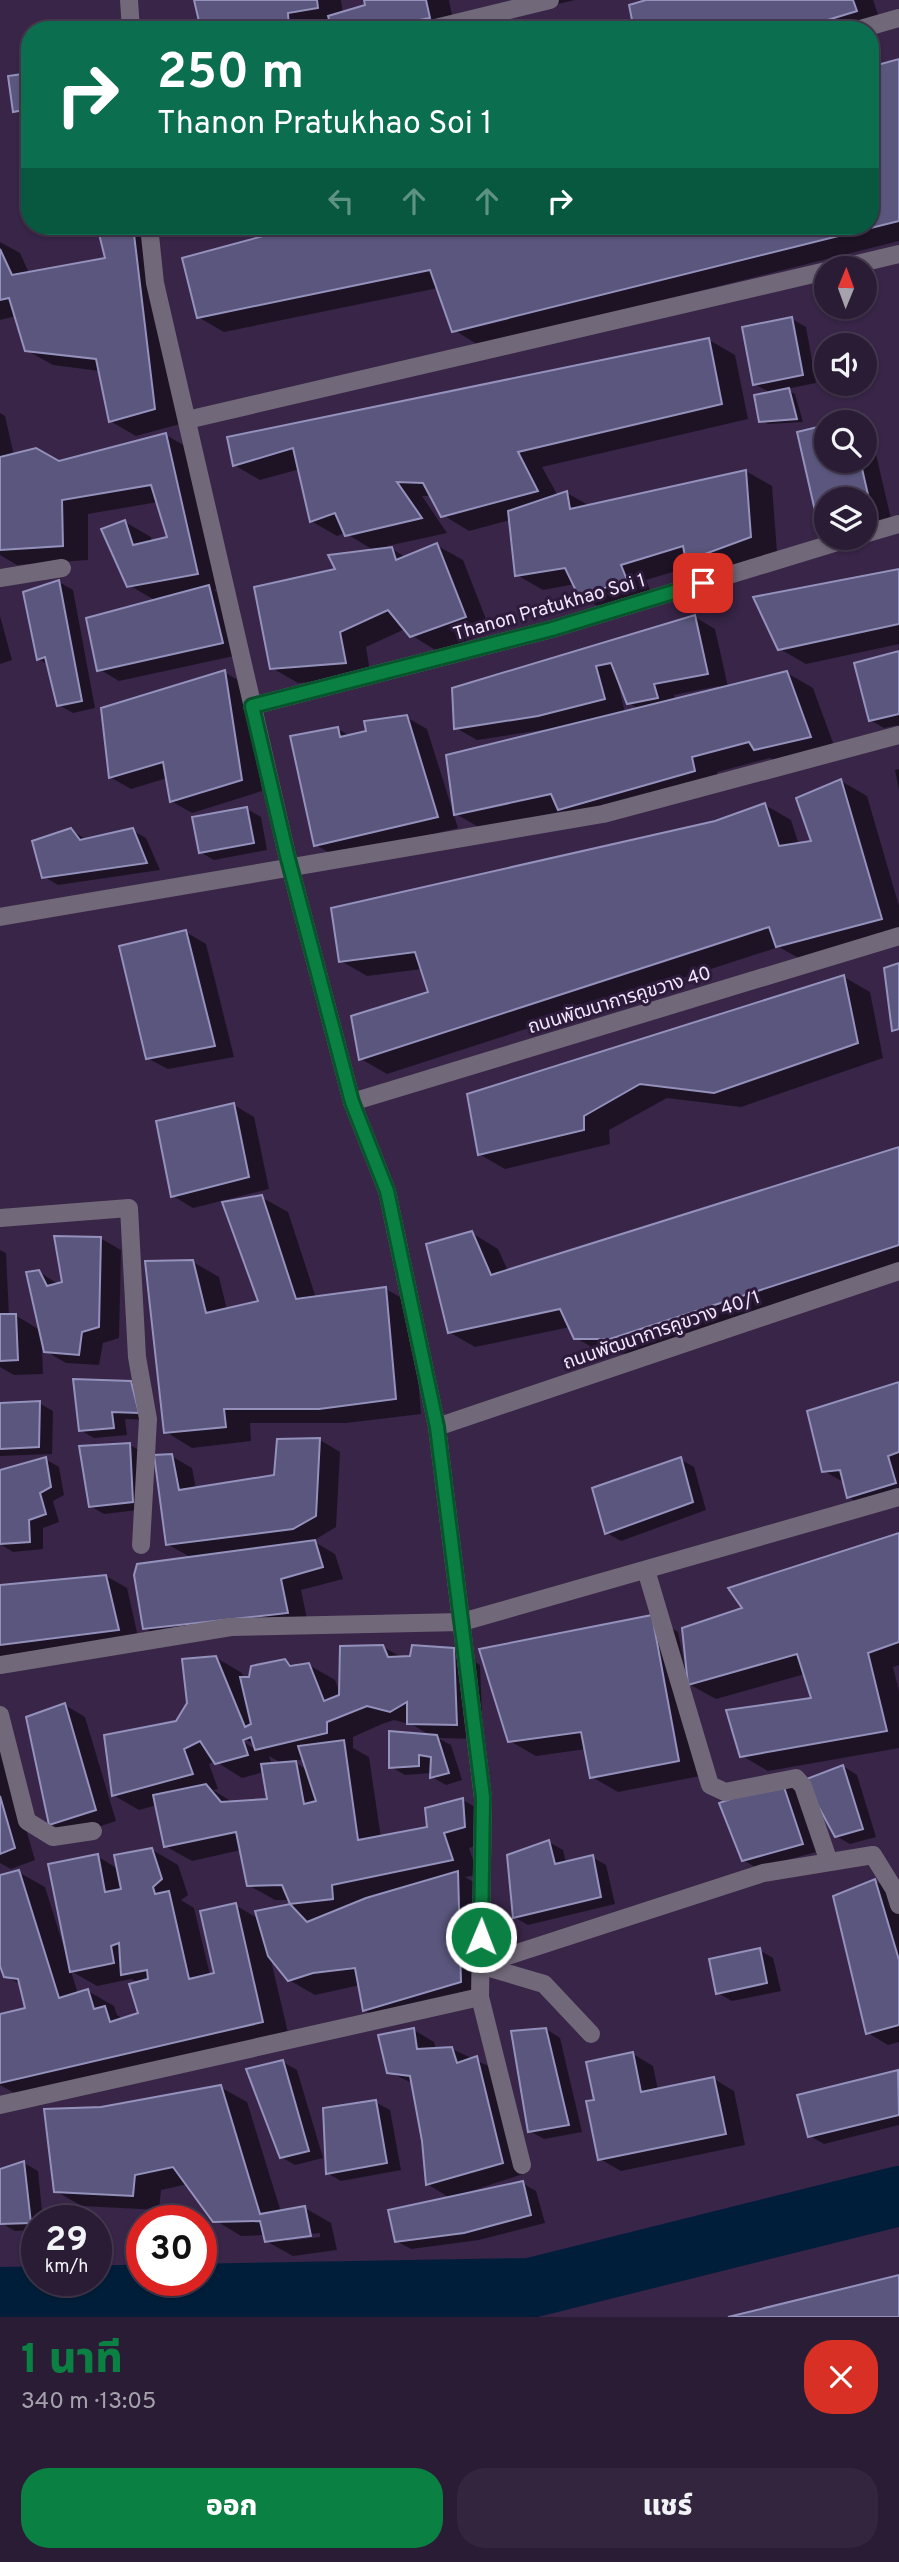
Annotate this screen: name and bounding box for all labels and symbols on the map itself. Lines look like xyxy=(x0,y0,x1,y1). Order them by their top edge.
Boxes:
north arrow xyxy=(814,256,877,318)
pin xyxy=(673,553,733,613)
street label: Thanon Pratukhao Soi 1 xyxy=(451,569,649,647)
street label: ถนนพัฒนาการคูขวาง 40 xyxy=(525,962,714,1040)
street label: ถนนพัฒนาการคูขวาง 40/1 xyxy=(560,1286,763,1376)
position arrow xyxy=(444,1900,518,1974)
speed limit sign: 30 xyxy=(126,2205,217,2296)

